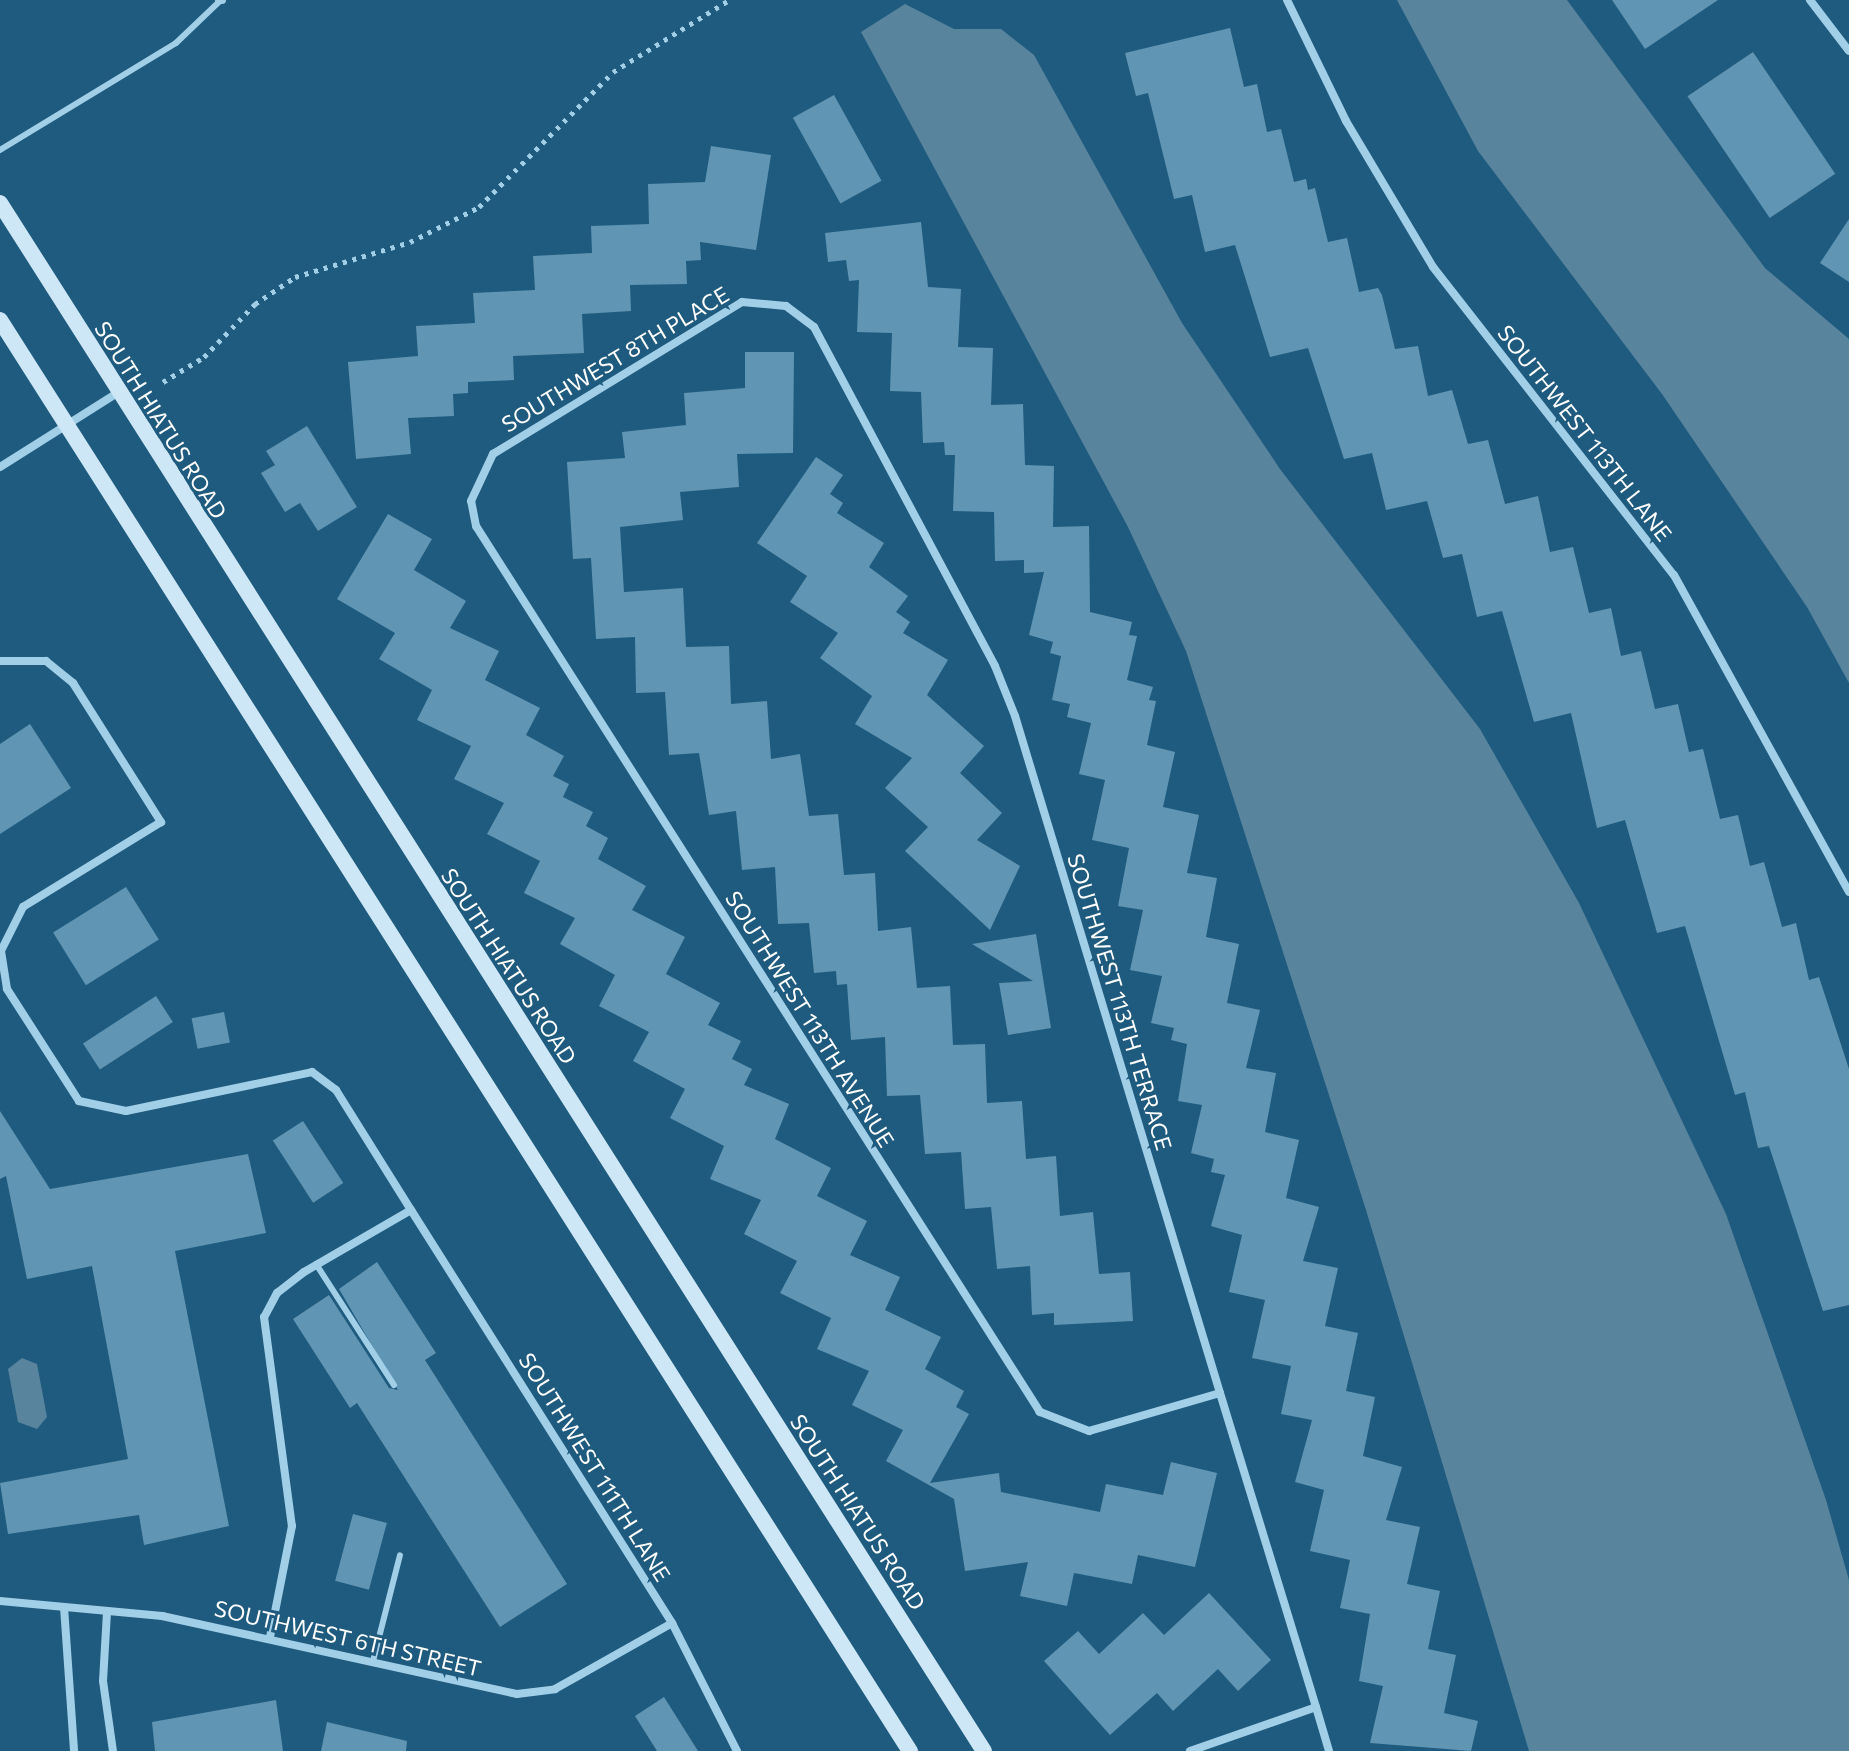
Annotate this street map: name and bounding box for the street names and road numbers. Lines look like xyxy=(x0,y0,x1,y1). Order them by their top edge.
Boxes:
street label: SOUTHWEST 8TH PLACE xyxy=(497,281,733,437)
street label: SOUTH HIATUS ROAD xyxy=(89,316,233,524)
street label: SOUTHWEST 113TH LANE xyxy=(1492,320,1678,546)
street label: SOUTHWEST 113TH TERRACE xyxy=(1062,851,1178,1153)
street label: SOUTH HIATUS ROAD xyxy=(436,863,582,1069)
street label: SOUTHWEST 113TH AVENUE xyxy=(720,886,900,1152)
street label: SOUTHWEST 111TH LANE xyxy=(514,1348,676,1586)
street label: SOUTH HIATUS ROAD xyxy=(785,1409,931,1615)
street label: SOUTHWEST 6TH STREET xyxy=(212,1594,484,1682)

